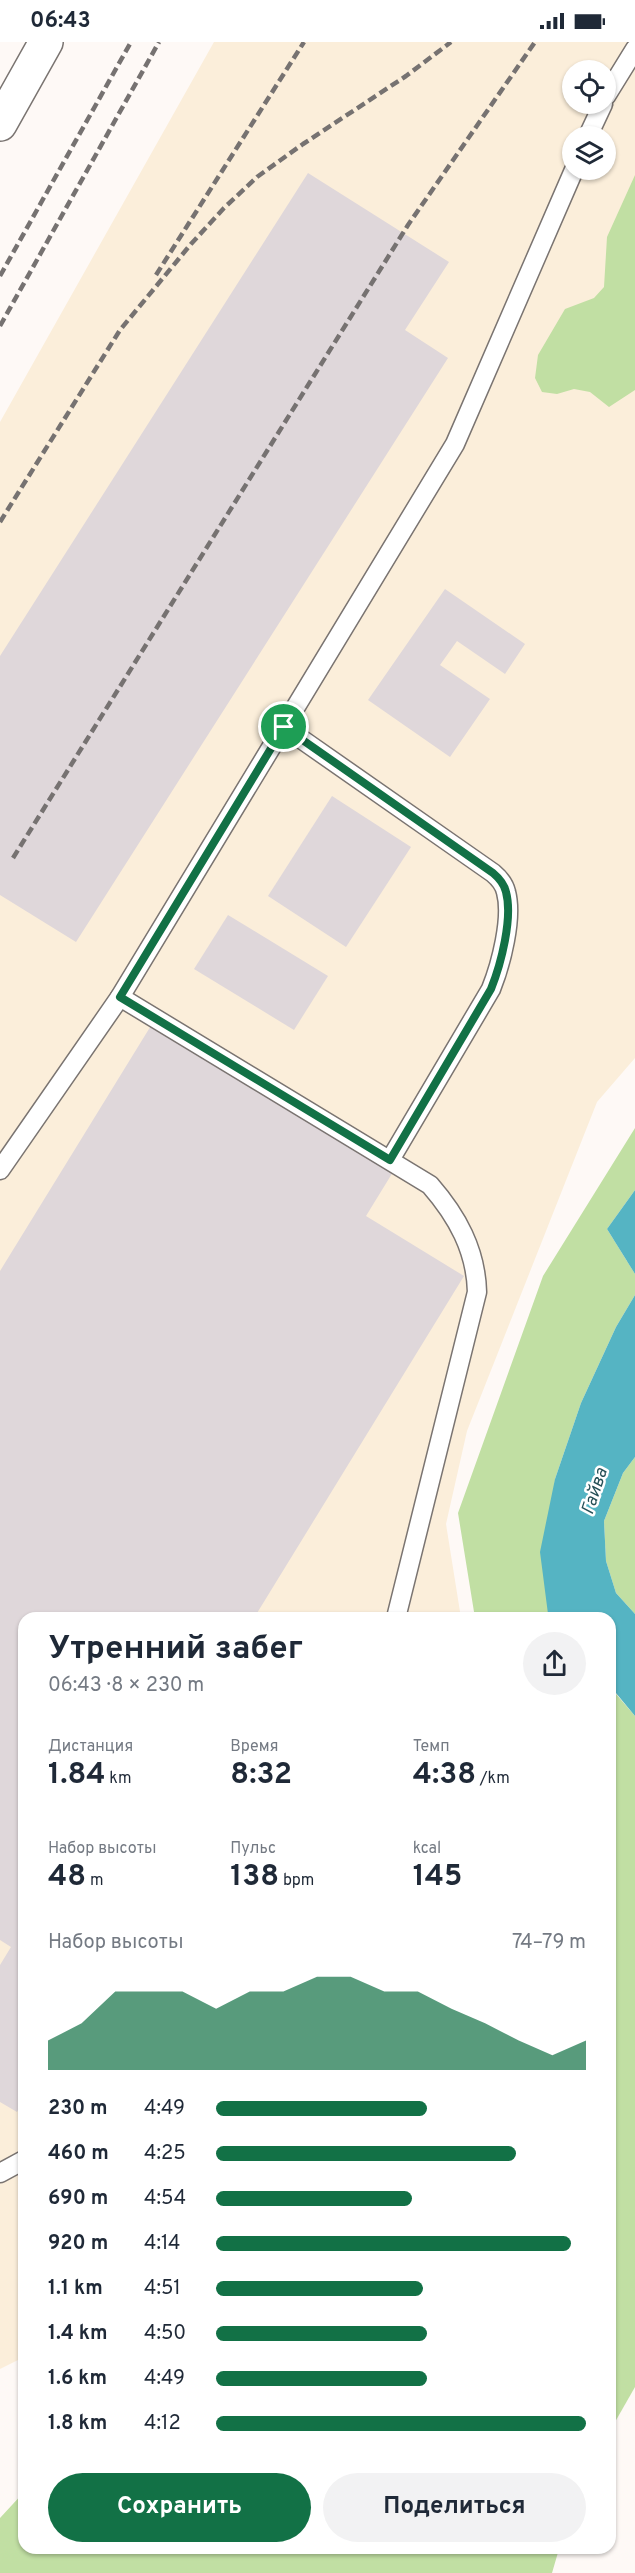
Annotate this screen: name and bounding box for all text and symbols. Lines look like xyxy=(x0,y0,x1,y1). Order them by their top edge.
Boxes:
text: 06:43 xyxy=(30,8,91,35)
map controls xyxy=(562,60,616,180)
button: locate xyxy=(562,60,616,114)
button: layers xyxy=(562,126,616,180)
pin xyxy=(258,701,309,752)
icon: arrive xyxy=(267,710,300,743)
water label: Гайва xyxy=(577,1465,614,1518)
text: Утренний забег xyxy=(48,1629,303,1671)
button: share xyxy=(523,1632,586,1695)
text: 06:43 · 8 × 230 m xyxy=(48,1673,204,1699)
text: Дистанция xyxy=(48,1737,133,1757)
text: Время xyxy=(230,1737,278,1757)
text: Темп xyxy=(413,1737,450,1757)
text: 1.84 xyxy=(48,1757,106,1794)
text: 8:32 xyxy=(230,1757,292,1794)
text: 4:38 xyxy=(413,1757,476,1794)
text: km xyxy=(106,1769,132,1789)
text: /km xyxy=(476,1769,510,1789)
text: Набор высоты xyxy=(48,1839,156,1859)
text: Пульс xyxy=(230,1839,276,1859)
text: kcal xyxy=(413,1839,441,1859)
text: 48 xyxy=(48,1859,86,1896)
text: 138 xyxy=(230,1859,279,1896)
text: 145 xyxy=(413,1859,462,1896)
text: m xyxy=(86,1871,103,1891)
text: bpm xyxy=(279,1871,314,1891)
text: Набор высоты xyxy=(48,1930,184,1956)
text: 74–79 m xyxy=(512,1930,586,1956)
text: 230 m xyxy=(48,2096,108,2122)
text: 4:49 xyxy=(144,2096,185,2122)
text: 460 m xyxy=(48,2141,109,2167)
text: 4:25 xyxy=(144,2141,186,2167)
text: 690 m xyxy=(48,2186,108,2212)
text: 4:54 xyxy=(144,2186,186,2212)
text: 920 m xyxy=(48,2231,108,2257)
text: 4:14 xyxy=(144,2231,180,2257)
text: 1.1 km xyxy=(48,2276,103,2302)
text: 4:51 xyxy=(144,2276,181,2302)
text: 1.4 km xyxy=(48,2321,108,2347)
text: 4:50 xyxy=(144,2321,186,2347)
text: 1.6 km xyxy=(48,2366,107,2392)
text: 4:49 xyxy=(144,2366,185,2392)
text: 1.8 km xyxy=(48,2411,107,2437)
text: 4:12 xyxy=(144,2411,181,2437)
button: Сохранить xyxy=(48,2473,311,2542)
button: Поделиться xyxy=(323,2473,586,2542)

